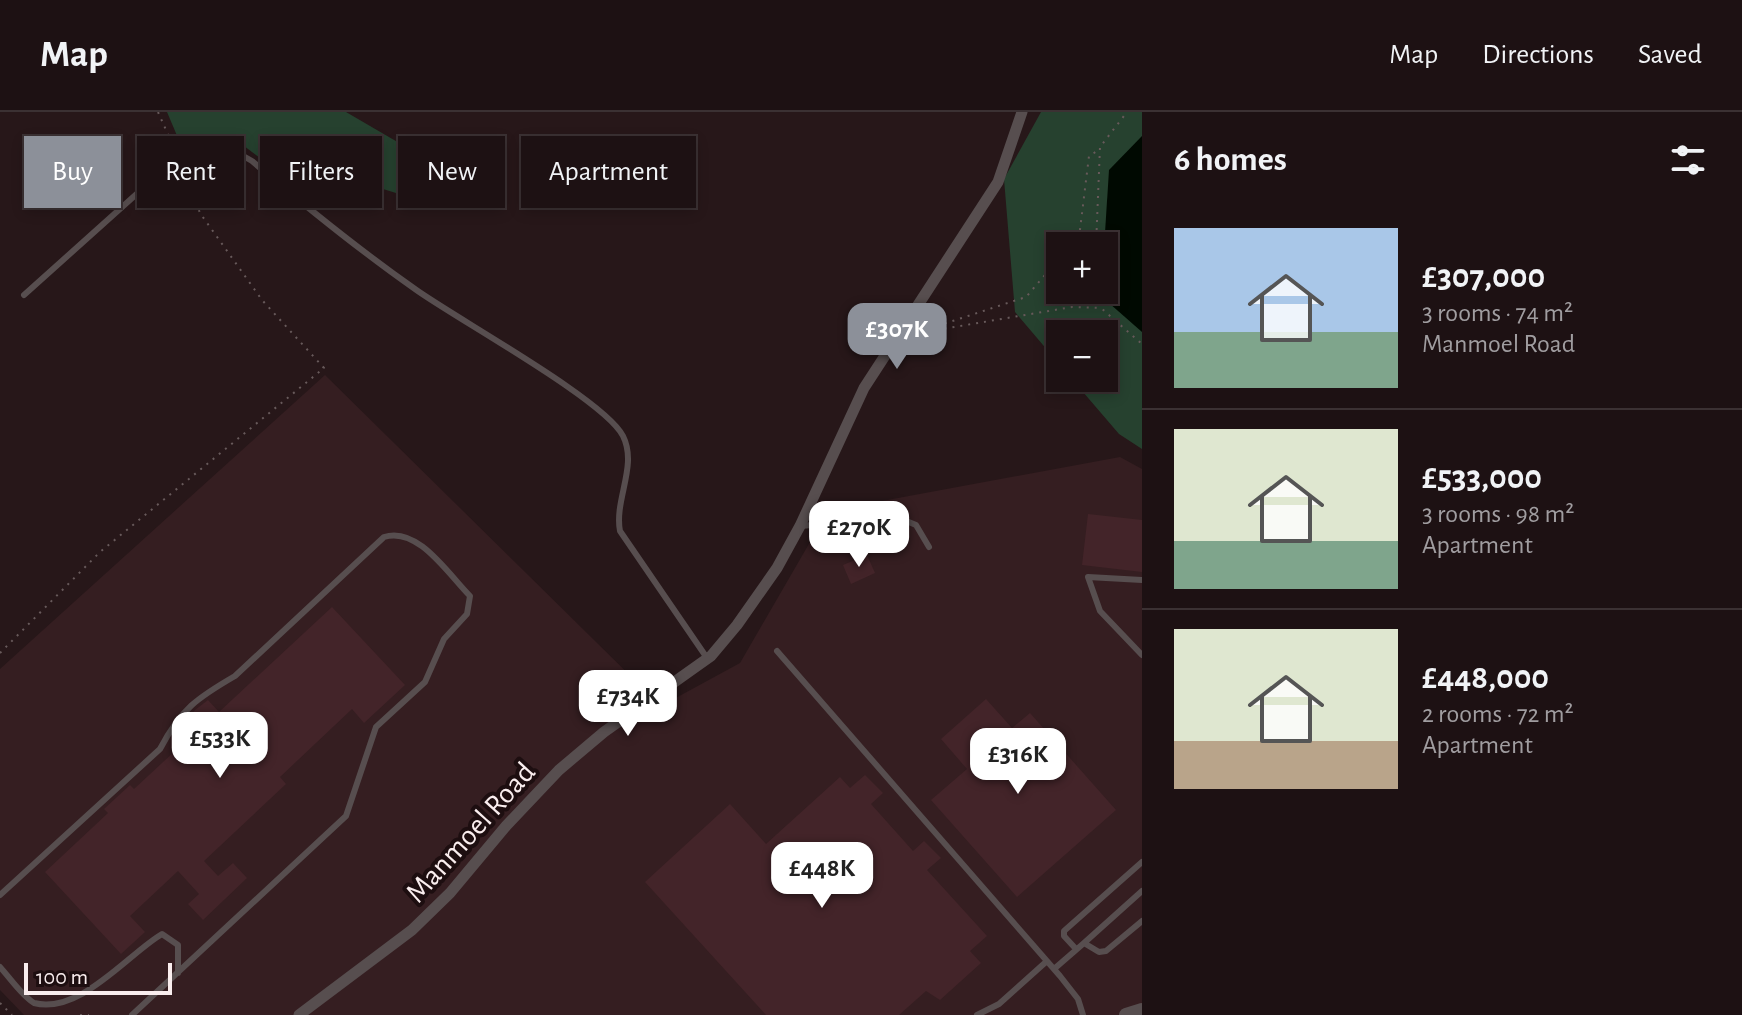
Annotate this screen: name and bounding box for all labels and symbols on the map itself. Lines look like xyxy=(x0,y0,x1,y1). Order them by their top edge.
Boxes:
pin: £307K xyxy=(841,303,953,371)
pin: £270K xyxy=(803,501,915,569)
pin: £734K xyxy=(572,670,684,738)
pin: £533K xyxy=(164,712,276,780)
pin: £316K xyxy=(962,728,1074,796)
street label: Manmoel Road xyxy=(400,757,541,908)
pin: £448K xyxy=(766,842,878,910)
scale bar xyxy=(24,959,172,995)

